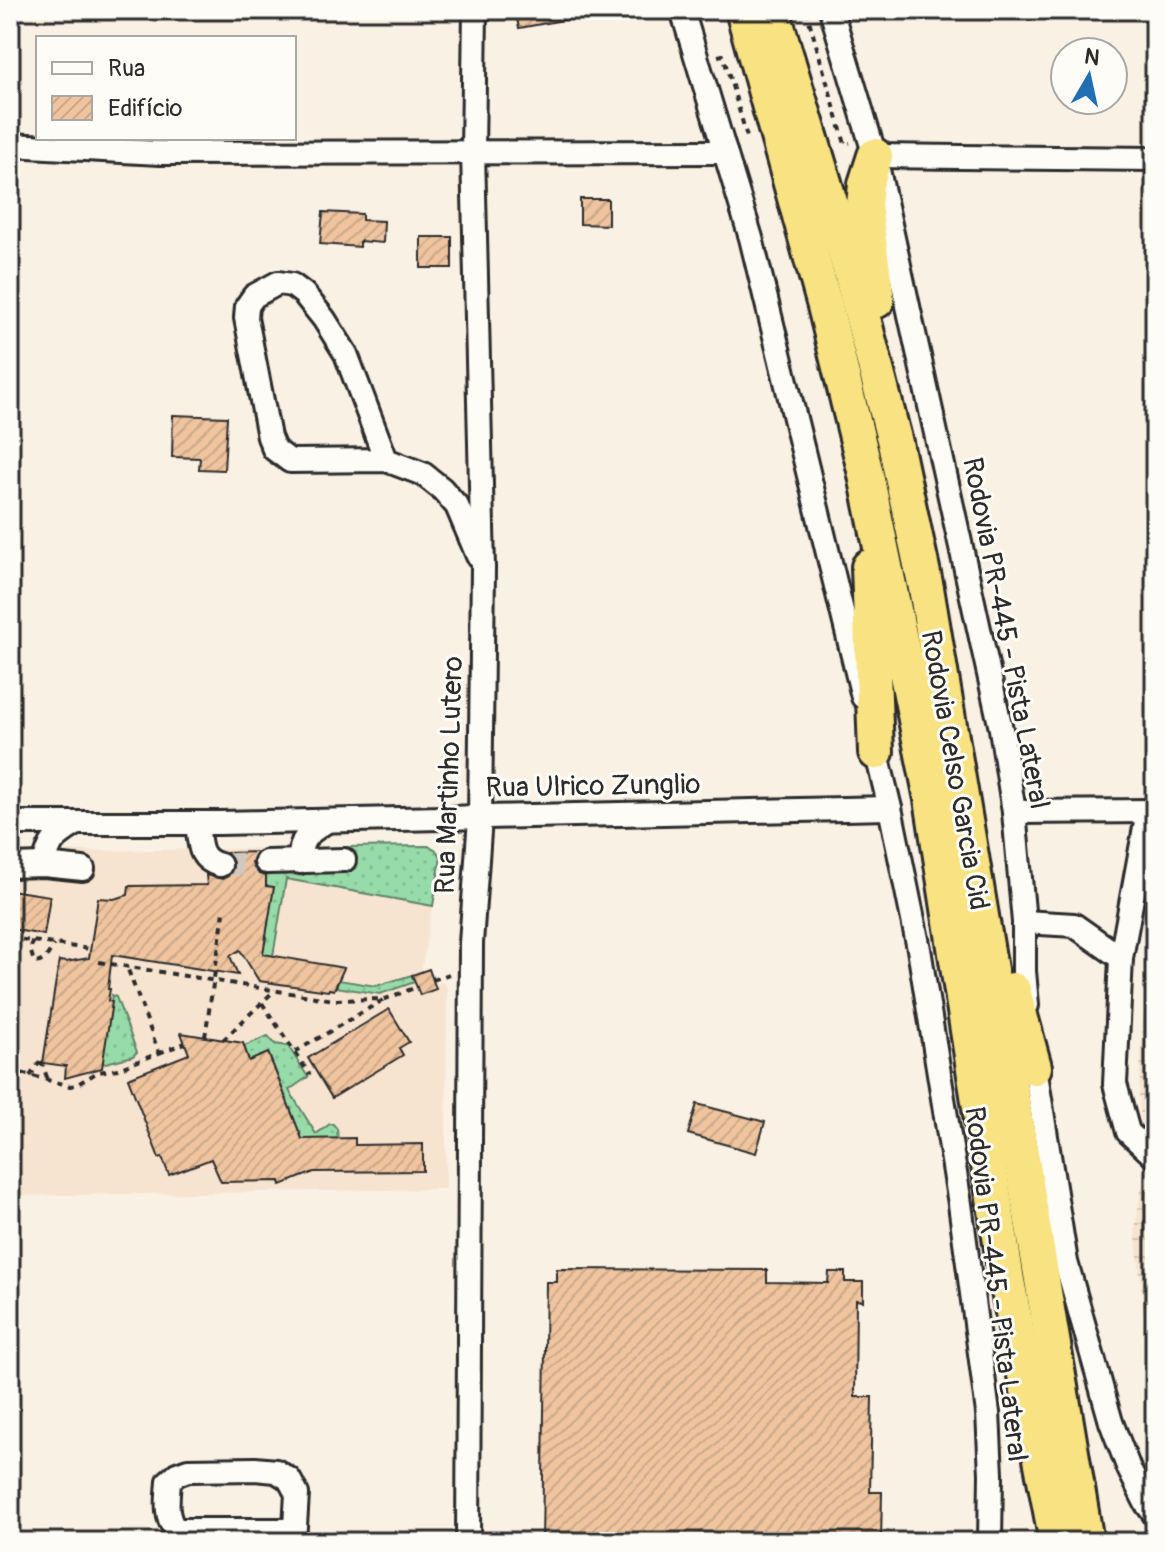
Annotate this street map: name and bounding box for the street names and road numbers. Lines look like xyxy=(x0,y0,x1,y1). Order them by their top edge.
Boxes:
street label: Rodovia PR-445 - Pista Lateral xyxy=(954,454,1057,812)
street label: Rodovia Celso Garcia Cid xyxy=(913,628,996,913)
street label: Rua Martinho Lutero xyxy=(428,655,471,895)
street label: Rua Ulrico Zunglio xyxy=(485,767,701,806)
street label: Rodovia PR-445 - Pista Lateral xyxy=(956,1105,1035,1464)

